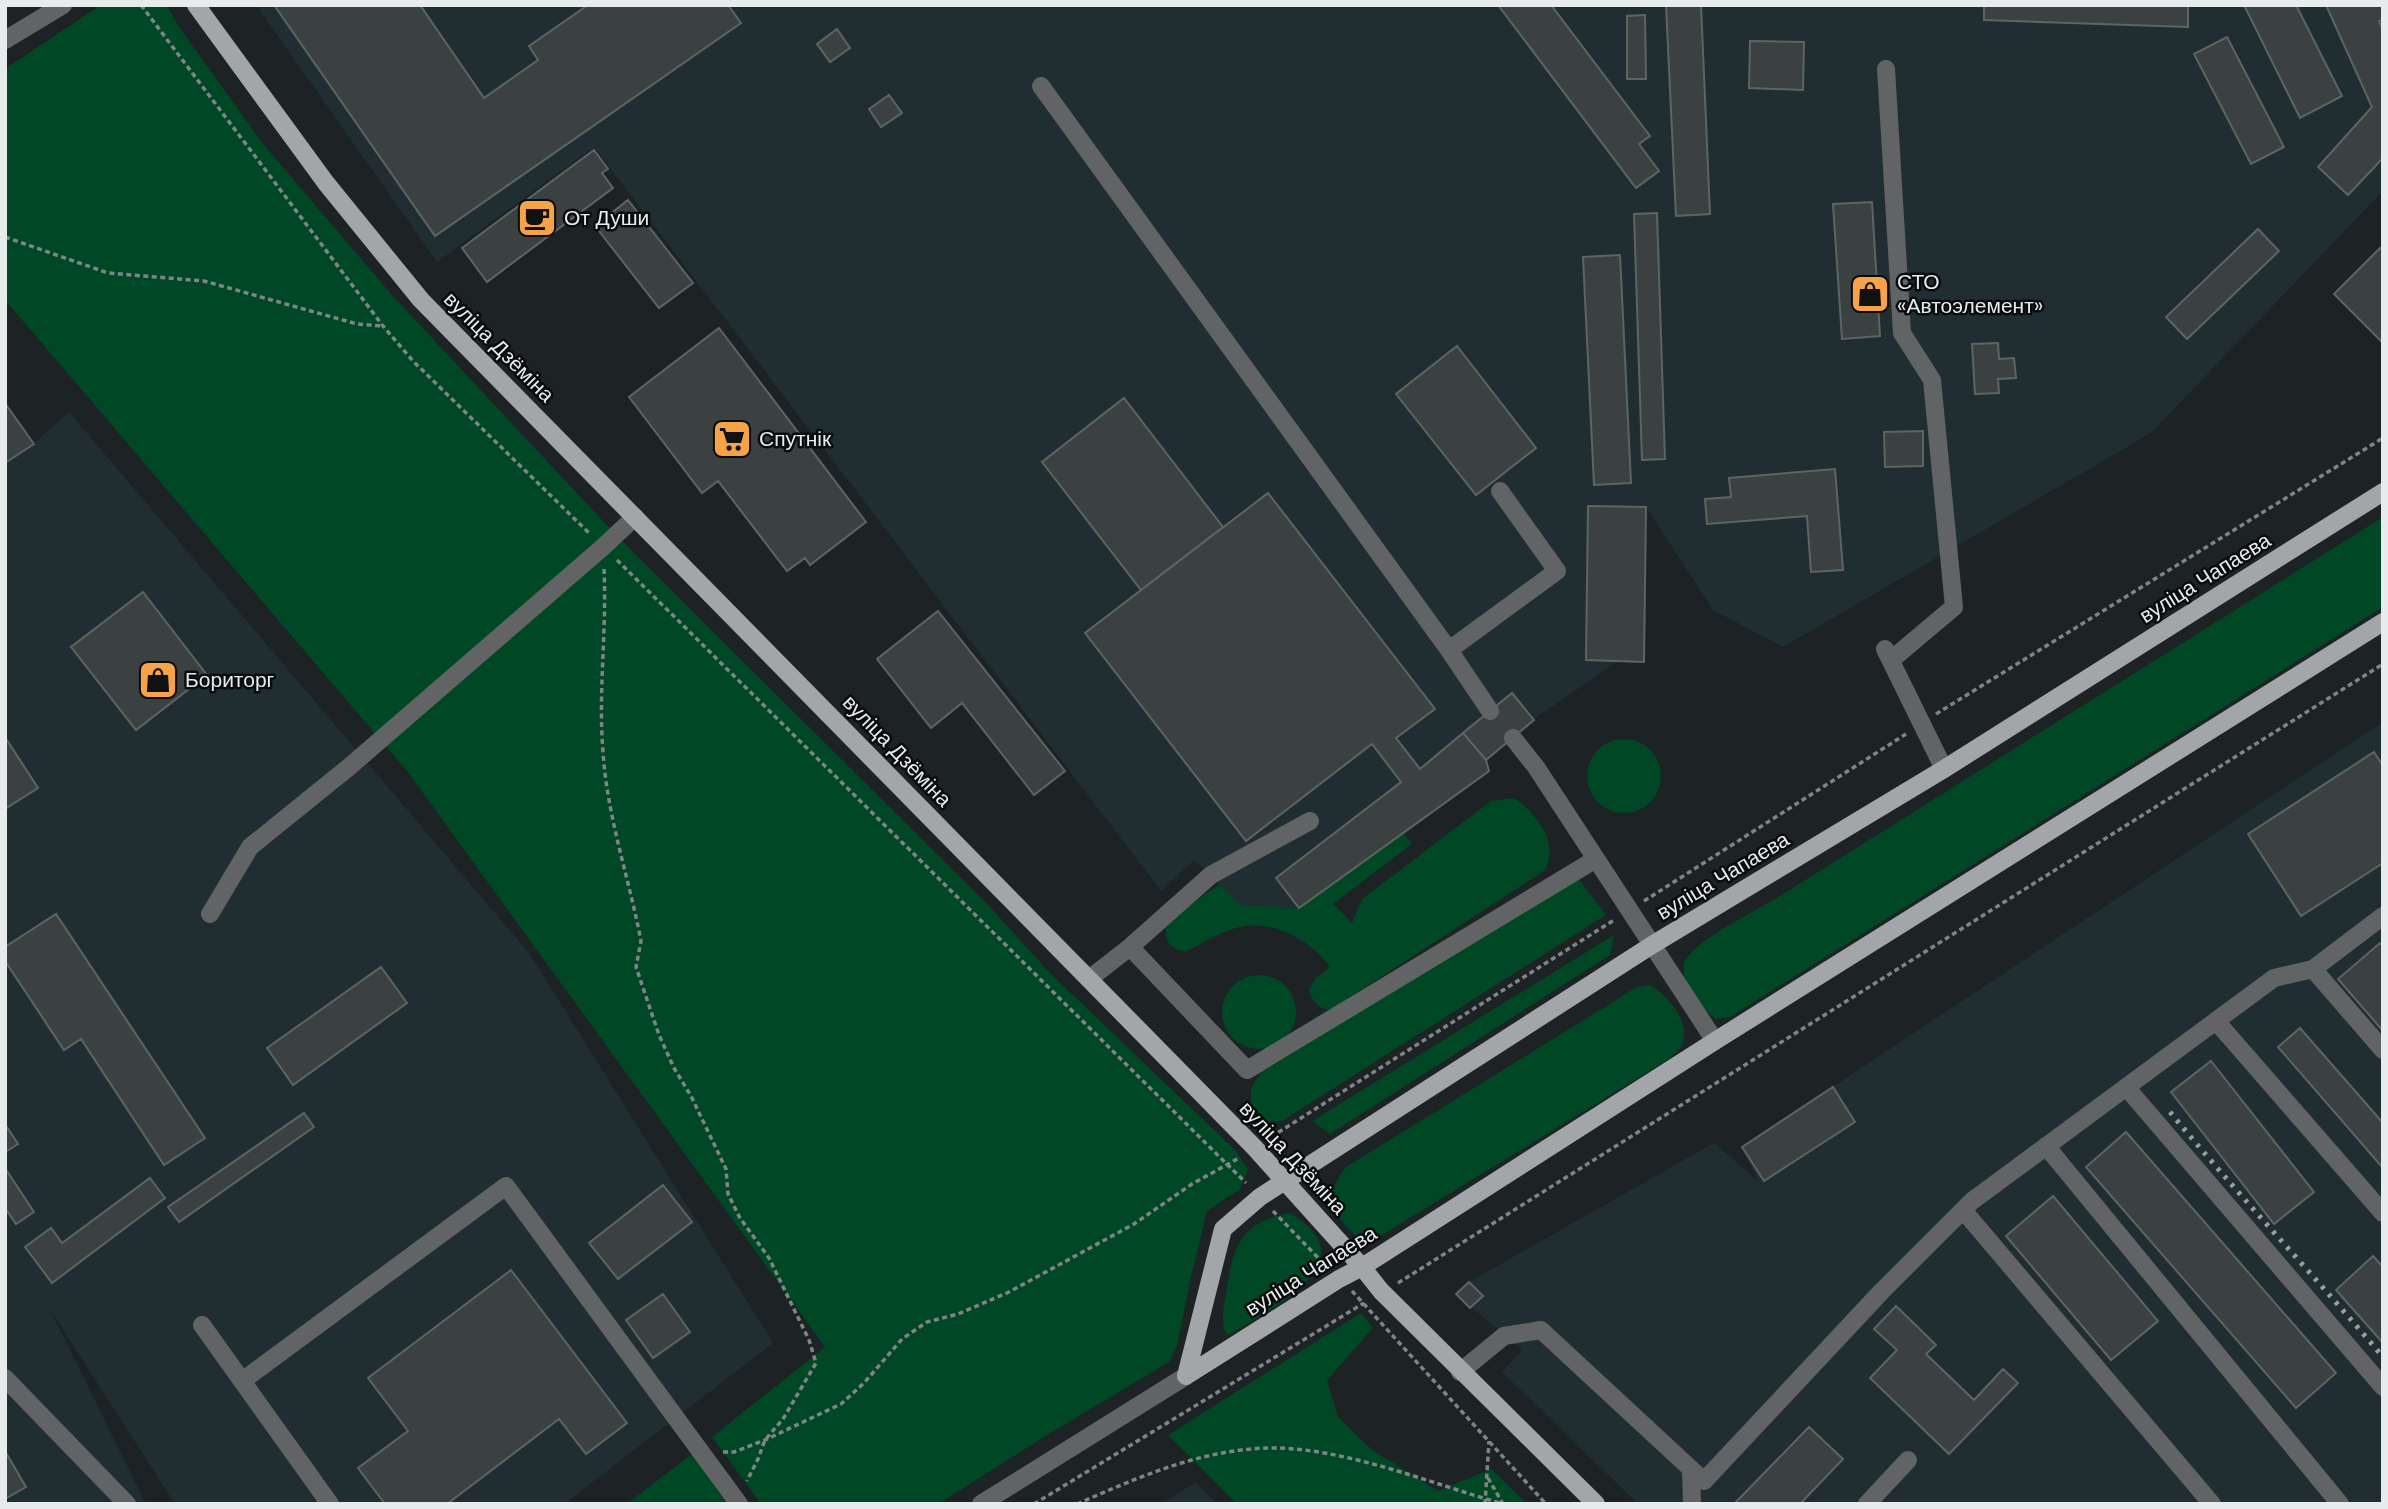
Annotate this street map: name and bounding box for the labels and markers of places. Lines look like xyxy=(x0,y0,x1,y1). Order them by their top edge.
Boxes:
cafe icon: От Души xyxy=(516,197,558,239)
place label: От Души xyxy=(564,204,649,232)
place label: СТО «Автоэлемент» xyxy=(1897,268,2043,320)
shop icon: СТО «Автоэлемент» xyxy=(1849,273,1891,315)
supermarket icon: Спутнік xyxy=(711,418,753,460)
place label: Спутнік xyxy=(759,425,832,453)
shop icon: Бориторг xyxy=(137,659,179,701)
place label: Бориторг xyxy=(185,666,275,694)

